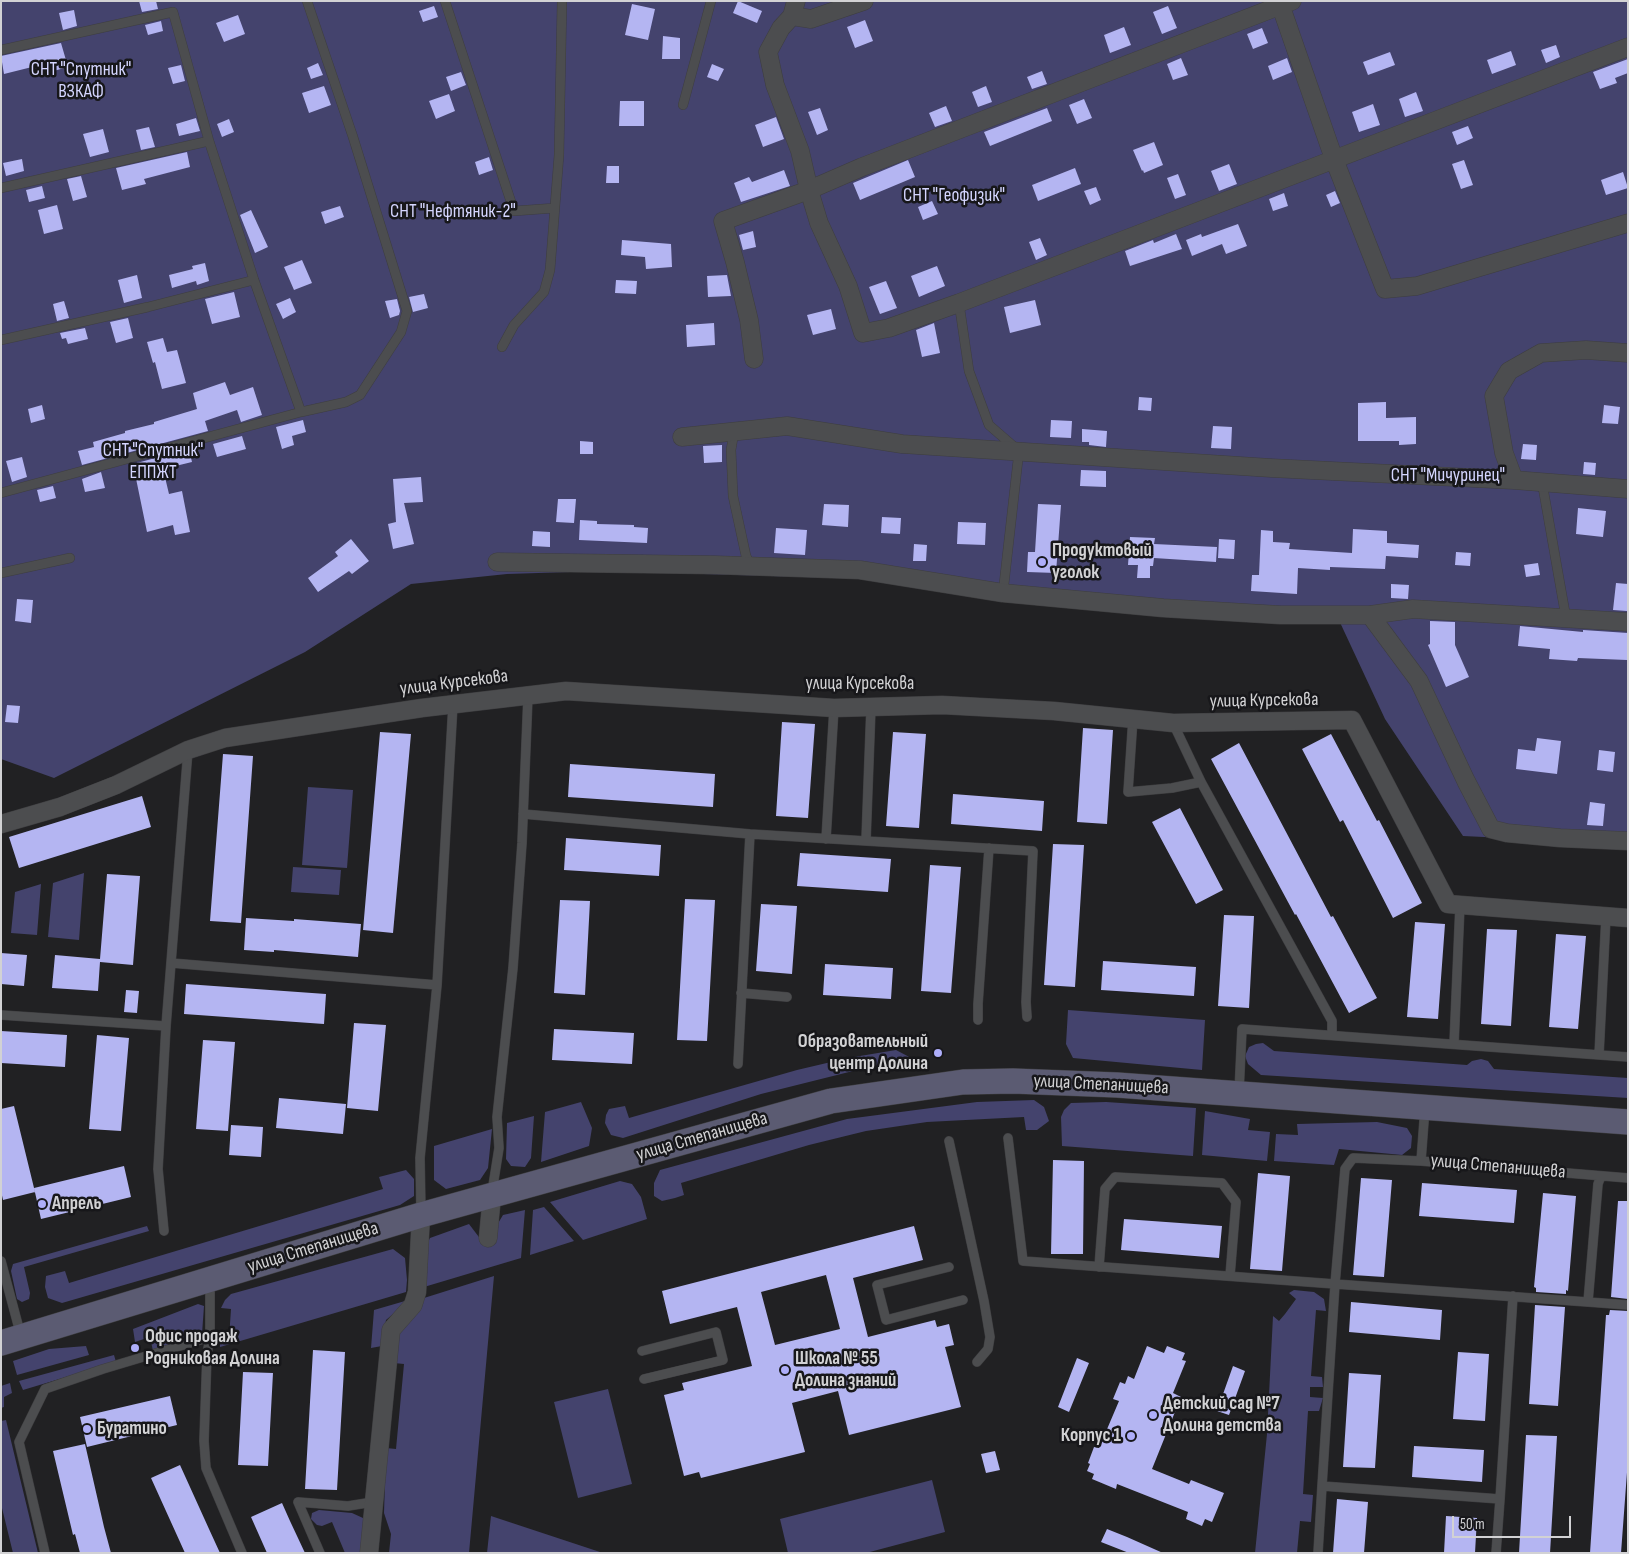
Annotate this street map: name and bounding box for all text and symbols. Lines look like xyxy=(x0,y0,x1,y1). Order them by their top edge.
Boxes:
park label: СНТ "Спутник" ВЗКАФ xyxy=(31,59,131,103)
park label: СНТ "Геофизик" xyxy=(903,185,1005,207)
park label: СНТ "Нефтяник-2" xyxy=(390,201,516,223)
park label: СНТ "Спутник" ЕППЖТ xyxy=(103,440,203,484)
park label: СНТ "Мичуринец" xyxy=(1391,465,1505,487)
place label: Продуктовый уголок xyxy=(1052,540,1152,584)
marker: Продуктовый уголок xyxy=(1036,556,1048,568)
street label: улица Курсекова xyxy=(399,665,509,701)
street label: улица Курсекова xyxy=(806,673,914,695)
street label: улица Курсекова xyxy=(1209,689,1319,713)
place label: Образовательный центр Долина xyxy=(798,1031,928,1075)
marker: Образовательный центр Долина xyxy=(932,1047,944,1059)
street label: улица Степанищева xyxy=(1033,1070,1169,1100)
street label: улица Степанищева xyxy=(634,1107,770,1167)
street label: улица Степанищева xyxy=(1430,1150,1566,1184)
place label: Апрель xyxy=(52,1193,101,1215)
marker: Апрель xyxy=(36,1198,48,1210)
street label: улица Степанищева xyxy=(245,1217,381,1279)
place label: Офис продаж Родниковая Долина xyxy=(145,1326,280,1370)
marker: Офис продаж Родниковая Долина xyxy=(129,1342,141,1354)
place label: Школа № 55 Долина знаний xyxy=(795,1348,896,1392)
marker: Школа № 55 Долина знаний xyxy=(779,1364,791,1376)
place label: Детский сад №7 Долина детства xyxy=(1163,1393,1282,1437)
marker: Детский сад №7 Долина детства xyxy=(1147,1409,1159,1421)
place label: Буратино xyxy=(97,1418,167,1440)
marker: Буратино xyxy=(81,1423,93,1435)
place label: Корпус 1 xyxy=(1061,1425,1121,1447)
marker: Корпус 1 xyxy=(1125,1430,1137,1442)
scale bar xyxy=(1454,1506,1573,1538)
text: 50 m xyxy=(1460,1515,1485,1534)

